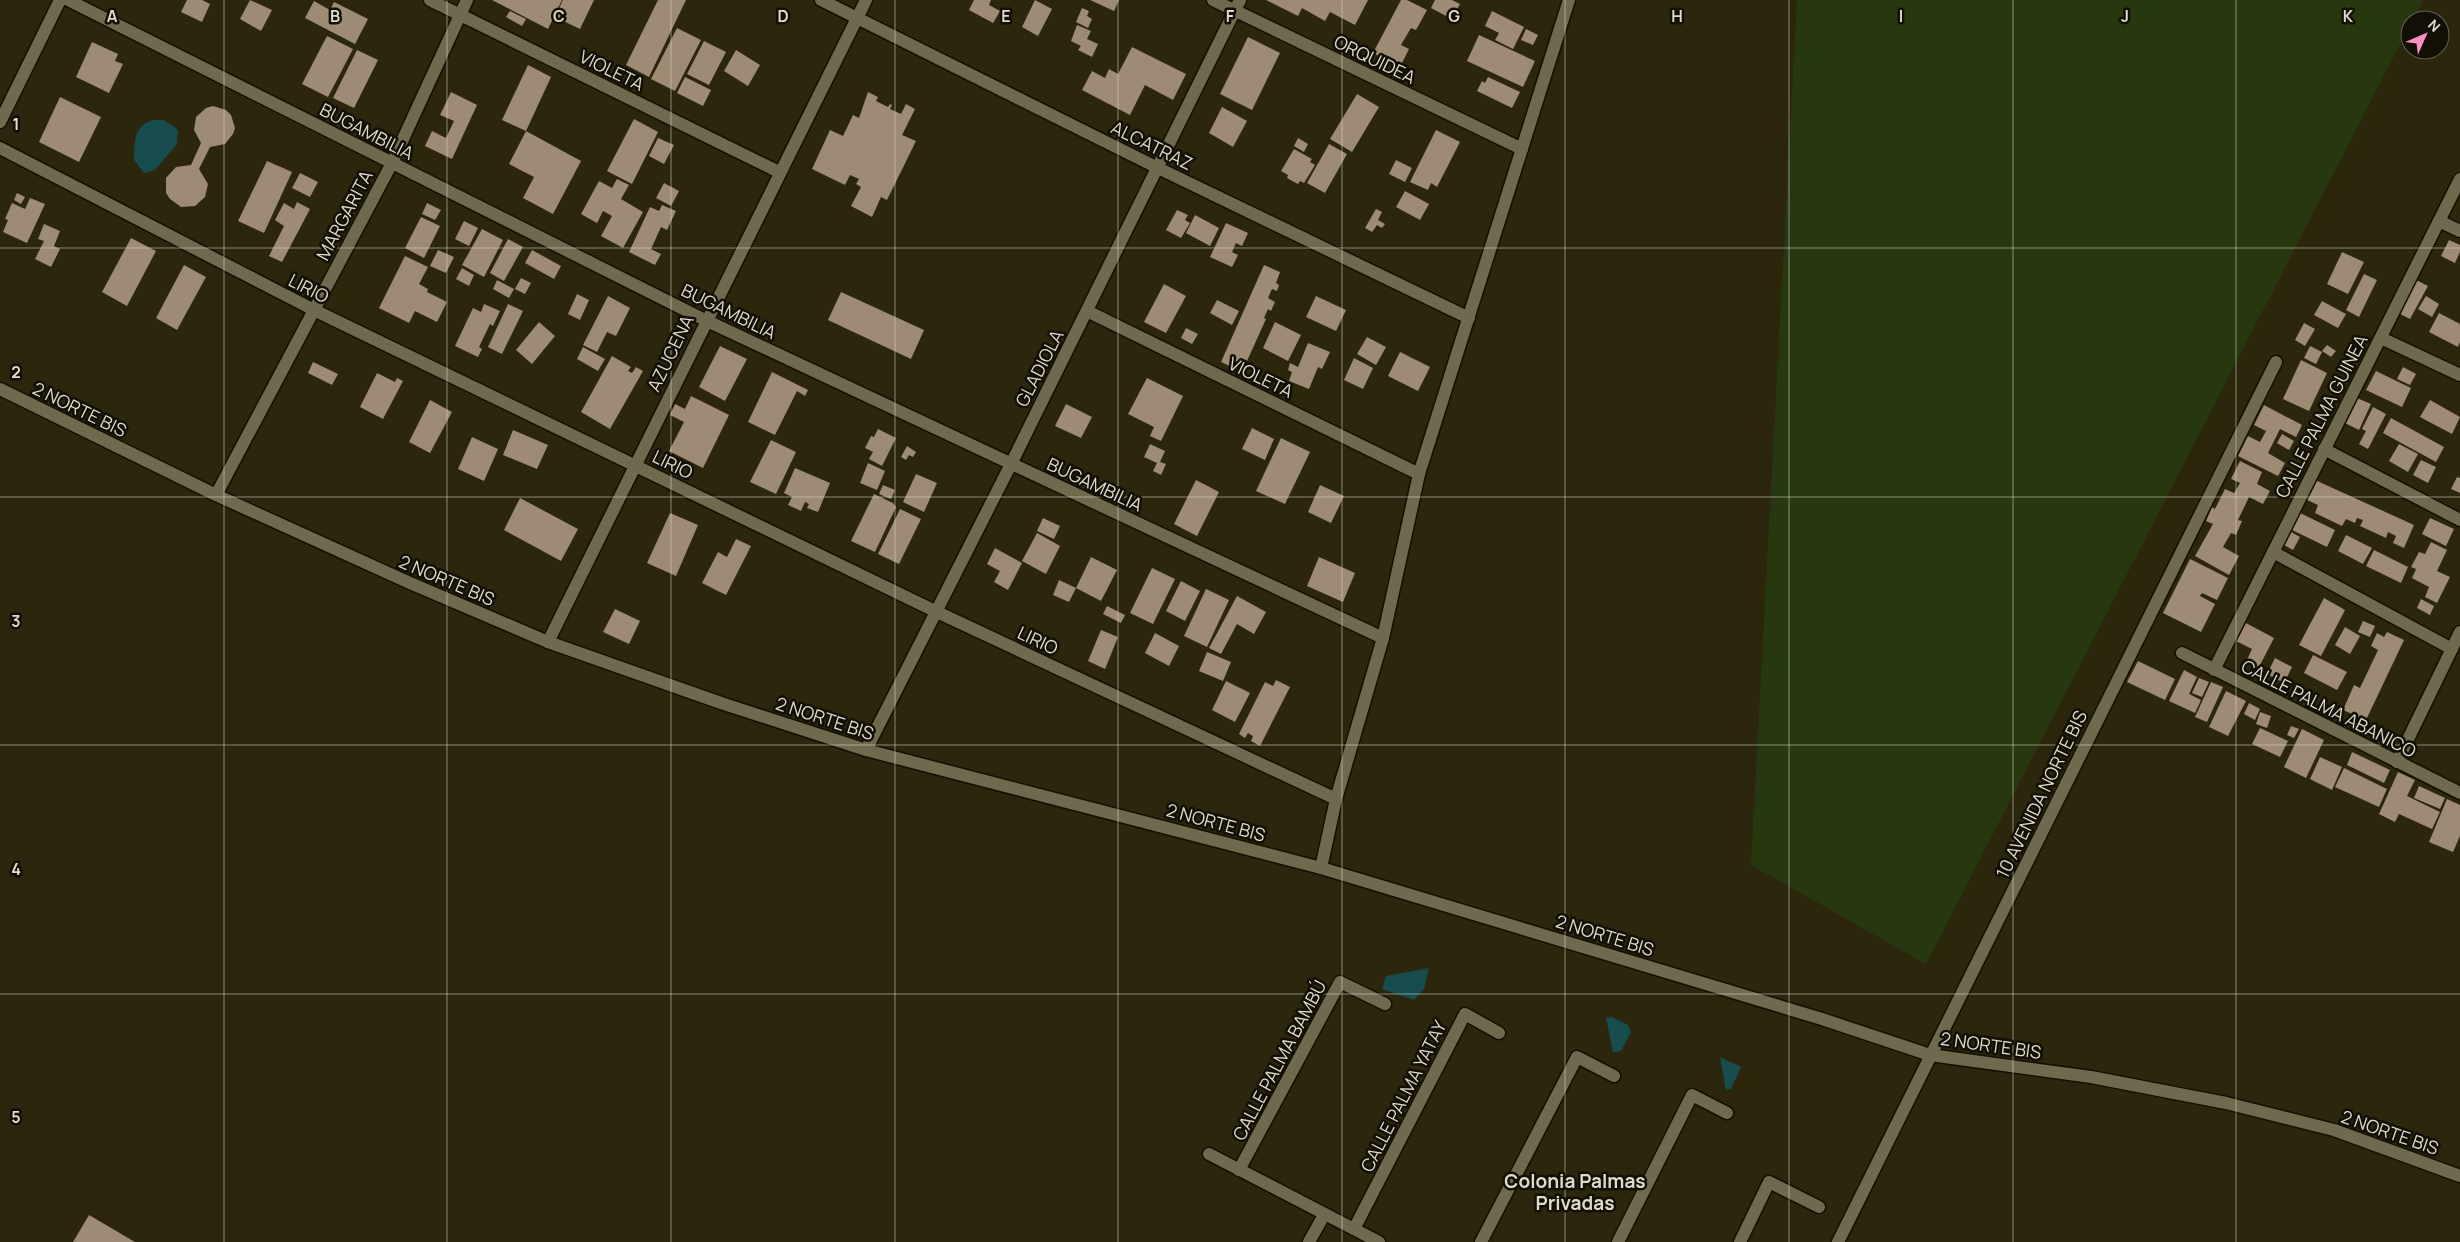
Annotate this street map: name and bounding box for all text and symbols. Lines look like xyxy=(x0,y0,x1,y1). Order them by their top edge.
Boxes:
text: A xyxy=(107,5,118,27)
text: B xyxy=(330,5,340,27)
text: C xyxy=(553,5,565,27)
text: D xyxy=(777,5,789,27)
text: E xyxy=(1001,5,1011,27)
text: F xyxy=(1226,5,1235,27)
text: G xyxy=(1448,5,1460,27)
text: H xyxy=(1671,5,1683,27)
text: I xyxy=(1899,5,1903,27)
text: J xyxy=(2121,5,2129,27)
text: K xyxy=(2343,5,2354,27)
north arrow xyxy=(2400,10,2450,60)
text: N xyxy=(2424,15,2445,36)
street label: ORQUIDEA xyxy=(1330,29,1420,89)
street label: VIOLETA xyxy=(576,44,649,96)
street label: BUGAMBILIA xyxy=(316,97,419,165)
text: 1 xyxy=(12,113,20,135)
street label: ALCATRAZ xyxy=(1107,115,1197,175)
street label: MARGARITA xyxy=(310,165,378,264)
street label: LIRIO xyxy=(285,268,333,308)
street label: BUGAMBILIA xyxy=(678,278,781,345)
street label: AZUCENA xyxy=(641,310,699,395)
street label: GLADIOLA xyxy=(1009,325,1069,411)
street label: CALLE PALMA GUINEA xyxy=(2269,330,2373,502)
street label: VIOLETA xyxy=(1225,351,1298,403)
text: 2 xyxy=(11,361,21,383)
street label: 2 NORTE BIS xyxy=(29,376,131,442)
street label: LIRIO xyxy=(649,444,697,484)
street label: BUGAMBILIA xyxy=(1043,451,1147,517)
street label: 2 NORTE BIS xyxy=(396,549,498,611)
text: 3 xyxy=(11,610,21,632)
street label: LIRIO xyxy=(1014,620,1062,660)
street label: CALLE PALMA ABANICO xyxy=(2238,653,2420,763)
street label: 2 NORTE BIS xyxy=(773,691,877,745)
street label: 10 AVENIDA NORTE BIS xyxy=(1990,706,2092,882)
street label: 2 NORTE BIS xyxy=(1164,797,1268,847)
text: 4 xyxy=(11,858,21,880)
street label: 2 NORTE BIS xyxy=(1553,909,1657,961)
street label: CALLE PALMA BAMBÚ xyxy=(1227,976,1331,1144)
street label: CALLE PALMA YATAY xyxy=(1354,1015,1452,1176)
street label: 2 NORTE BIS xyxy=(1939,1026,2043,1064)
street label: 2 NORTE BIS xyxy=(2338,1104,2442,1160)
text: 5 xyxy=(11,1106,21,1128)
district label: Colonia Palmas Privadas xyxy=(1504,1168,1646,1216)

